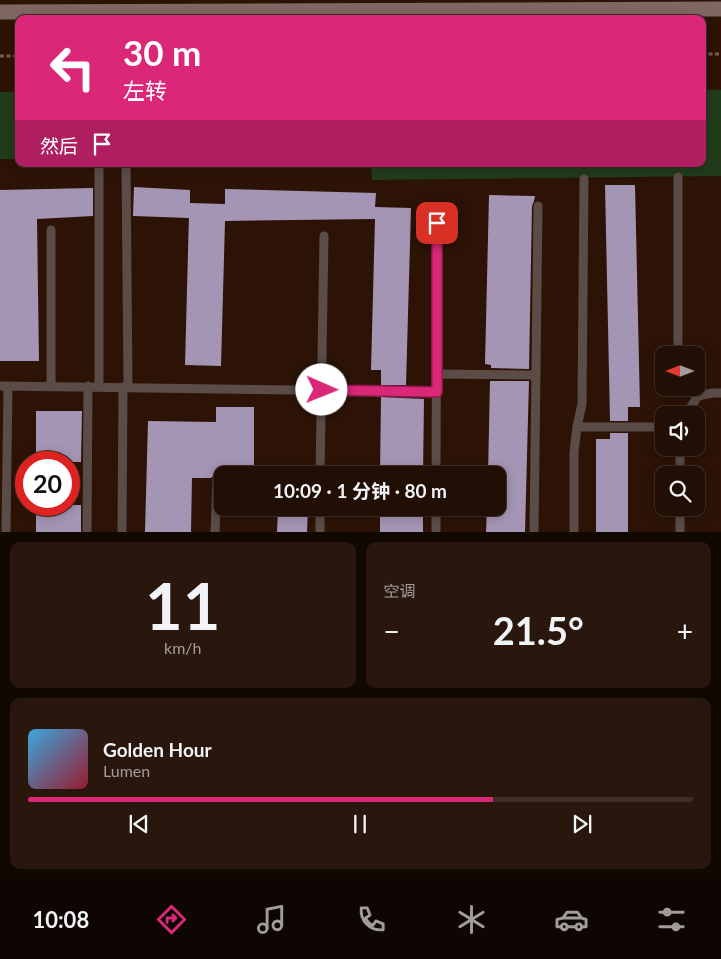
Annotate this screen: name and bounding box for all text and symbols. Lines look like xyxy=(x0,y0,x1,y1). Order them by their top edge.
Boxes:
text: 30 m xyxy=(123,31,201,73)
icon: left xyxy=(40,35,105,100)
text: 左转 xyxy=(123,77,167,104)
icon: arrive xyxy=(88,130,116,158)
text: 然后 xyxy=(40,134,78,157)
pin xyxy=(416,202,458,244)
icon: arrive xyxy=(423,209,451,237)
north arrow xyxy=(655,346,705,396)
map controls xyxy=(655,346,705,516)
position arrow xyxy=(295,363,347,415)
button: sound xyxy=(655,406,705,456)
speed limit sign: 20 xyxy=(15,451,80,516)
button: search xyxy=(655,466,705,516)
text: 10:09 · 1 分钟 · 80 m xyxy=(273,479,447,502)
text: 11 xyxy=(145,566,220,644)
text: 空调 xyxy=(384,581,416,600)
text: 21.5° xyxy=(493,607,584,653)
text: − xyxy=(384,614,400,648)
text: + xyxy=(677,614,693,648)
text: km/h xyxy=(164,638,201,657)
text: Golden Hour xyxy=(103,738,212,761)
text: Lumen xyxy=(103,761,150,780)
icon: previous xyxy=(125,810,153,838)
icon: pause xyxy=(346,810,374,838)
icon: next xyxy=(568,810,596,838)
icon: directions xyxy=(154,902,189,937)
icon: music xyxy=(254,902,289,937)
icon: phone xyxy=(354,902,389,937)
icon: climate xyxy=(454,902,489,937)
icon: car xyxy=(554,902,589,937)
icon: filters xyxy=(654,902,689,937)
text: 10:08 xyxy=(32,906,89,933)

